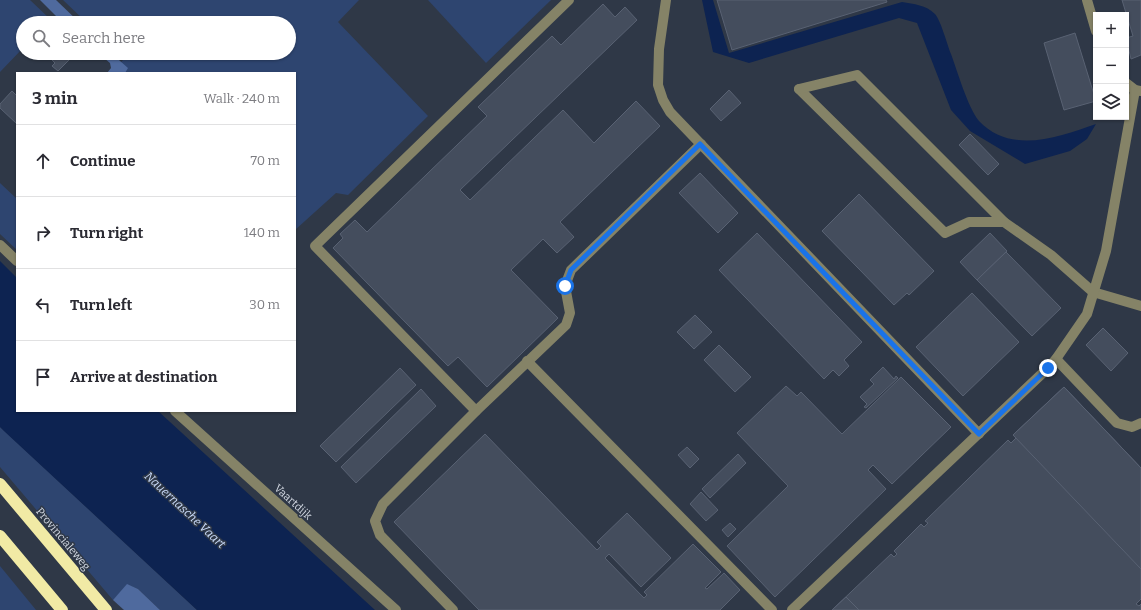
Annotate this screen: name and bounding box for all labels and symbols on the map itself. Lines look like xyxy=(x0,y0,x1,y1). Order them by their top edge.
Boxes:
route start xyxy=(556,277,574,295)
route end xyxy=(1039,359,1057,377)
water label: Nauernasche Vaart xyxy=(142,469,229,552)
street label: Vaartdijk xyxy=(271,482,315,523)
street label: Provincialeweg xyxy=(33,505,93,573)

